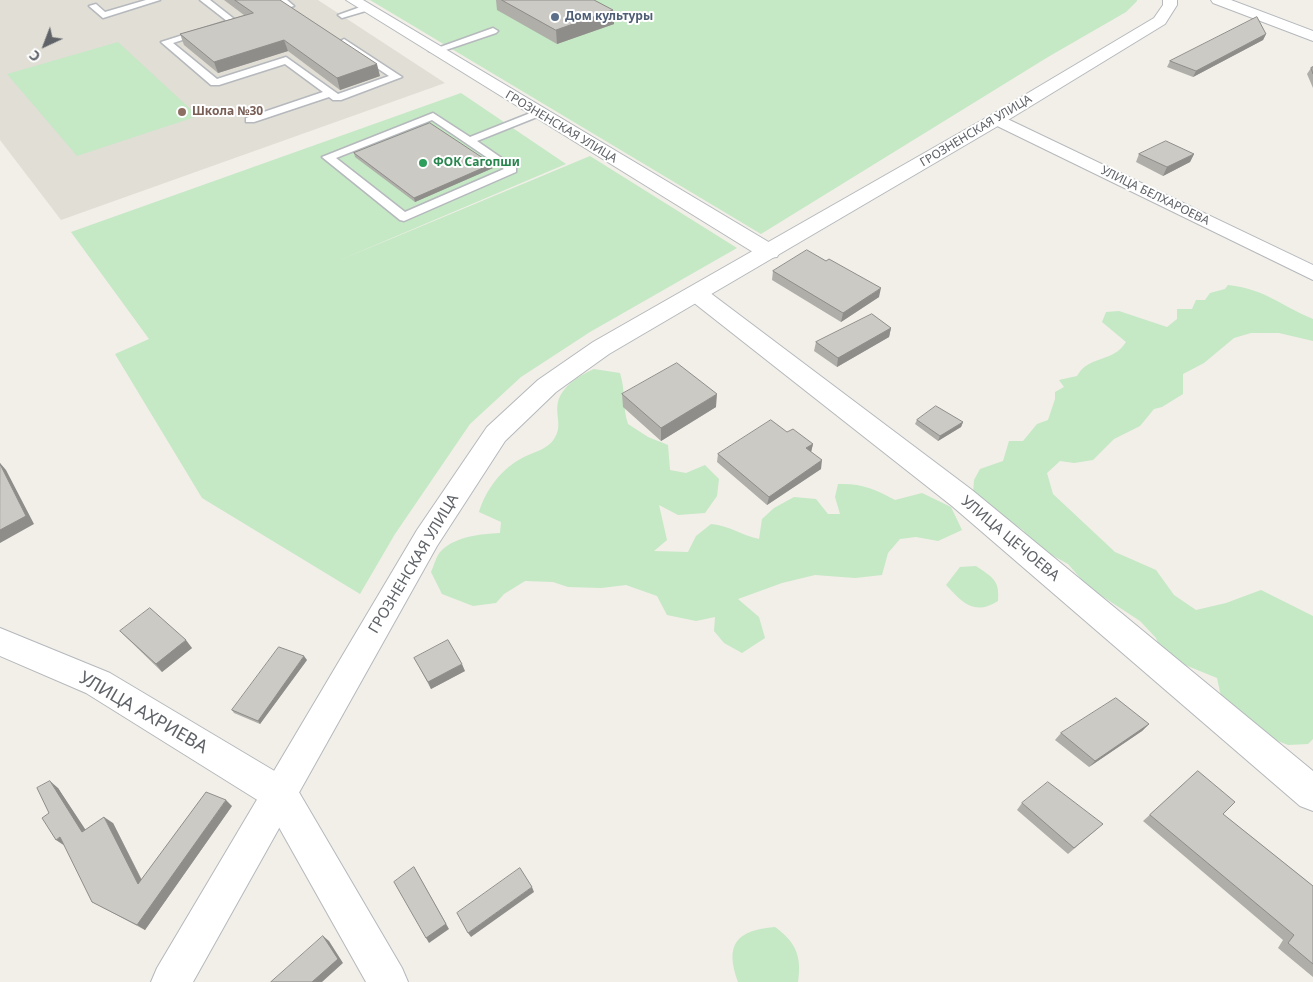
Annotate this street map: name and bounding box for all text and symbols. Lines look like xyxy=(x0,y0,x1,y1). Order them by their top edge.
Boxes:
place label: Дом культуры xyxy=(565,10,653,24)
marker: Дом культуры xyxy=(549,11,561,23)
north arrow xyxy=(20,20,70,70)
text: С xyxy=(25,46,44,66)
street label: ГРОЗНЕНСКАЯ УЛИЦА xyxy=(503,88,619,166)
street label: ГРОЗНЕНСКАЯ УЛИЦА xyxy=(918,92,1034,170)
place label: Школа №30 xyxy=(192,105,263,119)
marker: Школа №30 xyxy=(176,106,188,118)
place label: ФОК Сагопши xyxy=(433,156,520,170)
marker: ФОК Сагопши xyxy=(417,157,429,169)
street label: УЛИЦА БЕЛХАРОЕВА xyxy=(1098,163,1212,229)
street label: ГРОЗНЕНСКАЯ УЛИЦА xyxy=(365,491,463,637)
street label: УЛИЦА ЦЕЧОЕВА xyxy=(957,493,1063,585)
street label: УЛИЦА АХРИЕВА xyxy=(75,667,211,759)

